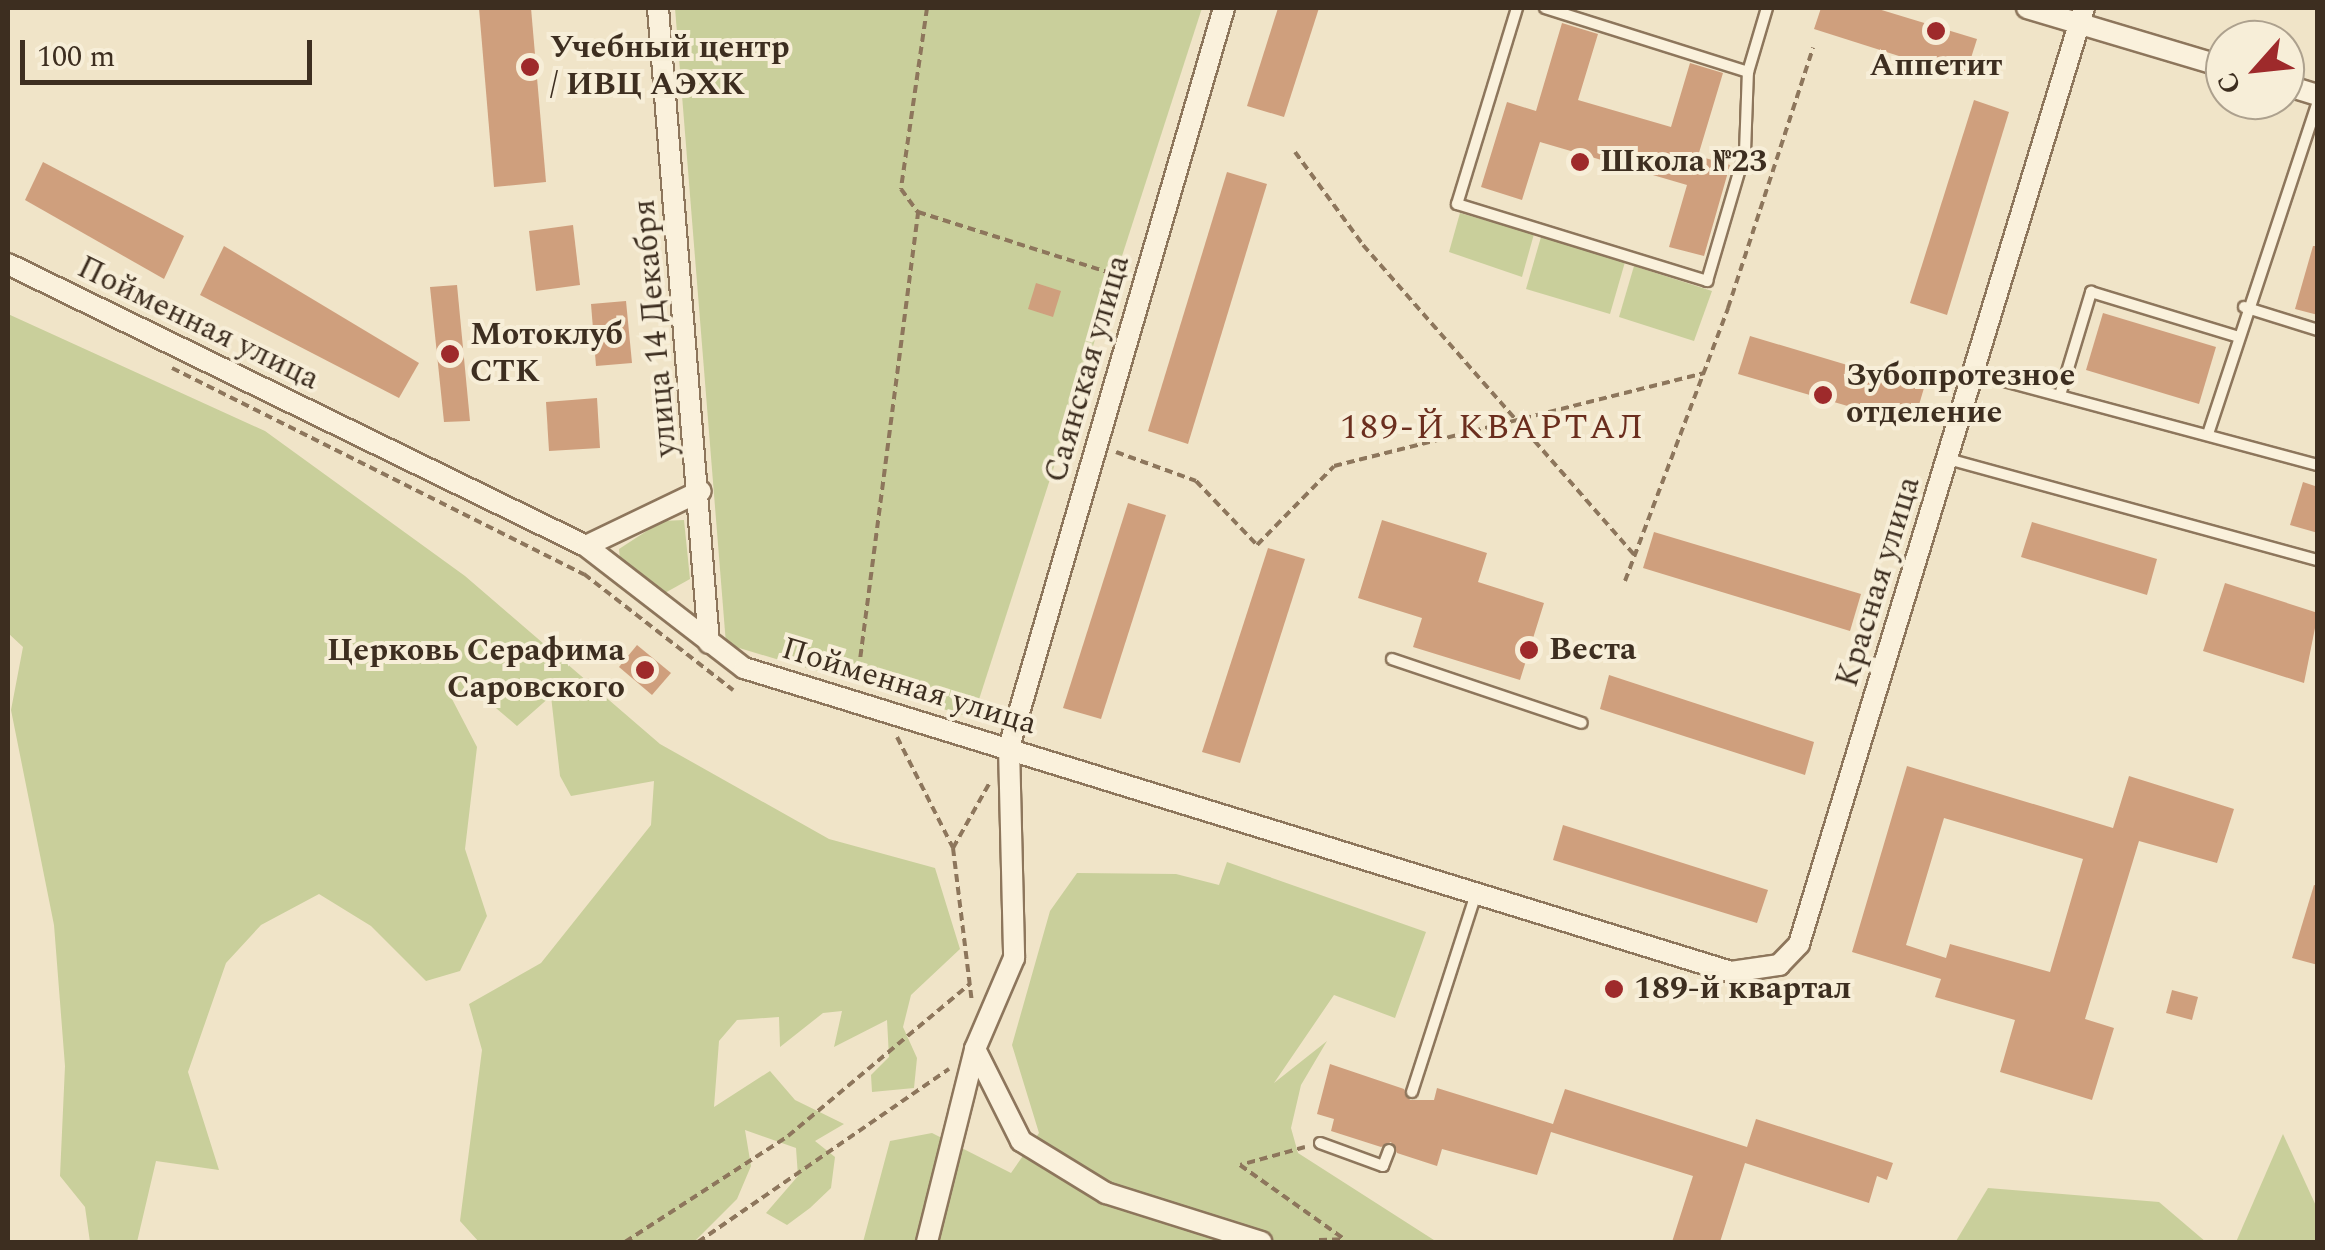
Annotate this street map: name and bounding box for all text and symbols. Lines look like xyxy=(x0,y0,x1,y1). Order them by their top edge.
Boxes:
scale bar xyxy=(25,20,318,82)
marker: Аппетит xyxy=(1925,20,1947,42)
north arrow xyxy=(2205,20,2305,120)
place label: Учебный центр / ИВЦ АЭХК xyxy=(550,30,790,105)
text: 100 m xyxy=(37,34,115,80)
place label: Аппетит xyxy=(1870,47,2002,85)
marker: Учебный центр / ИВЦ АЭХК xyxy=(519,56,541,78)
text: С xyxy=(2206,64,2253,102)
place label: Школа №23 xyxy=(1600,143,1767,181)
marker: Школа №23 xyxy=(1569,151,1591,173)
street label: улица 14 Декабря xyxy=(626,198,686,458)
street label: Пойменная улица xyxy=(71,249,325,399)
street label: Саянская улица xyxy=(1037,251,1139,487)
place label: Мотоклуб СТК xyxy=(470,317,623,392)
marker: Мотоклуб СТК xyxy=(439,343,461,365)
place label: Зубопротезное отделение xyxy=(1846,358,2075,433)
marker: Зубопротезное отделение xyxy=(1810,382,1836,408)
district label: 189-Й КВАРТАЛ xyxy=(1340,407,1646,449)
street label: Красная улица xyxy=(1829,472,1929,692)
street label: Пойменная улица xyxy=(777,630,1041,744)
place label: Веста xyxy=(1549,631,1637,669)
place label: Церковь Серафима Саровского xyxy=(327,633,625,708)
marker: Веста xyxy=(1518,639,1540,661)
marker: Церковь Серафима Саровского xyxy=(634,659,656,681)
place label: 189-й квартал xyxy=(1634,970,1851,1008)
marker: 189-й квартал xyxy=(1603,978,1625,1000)

